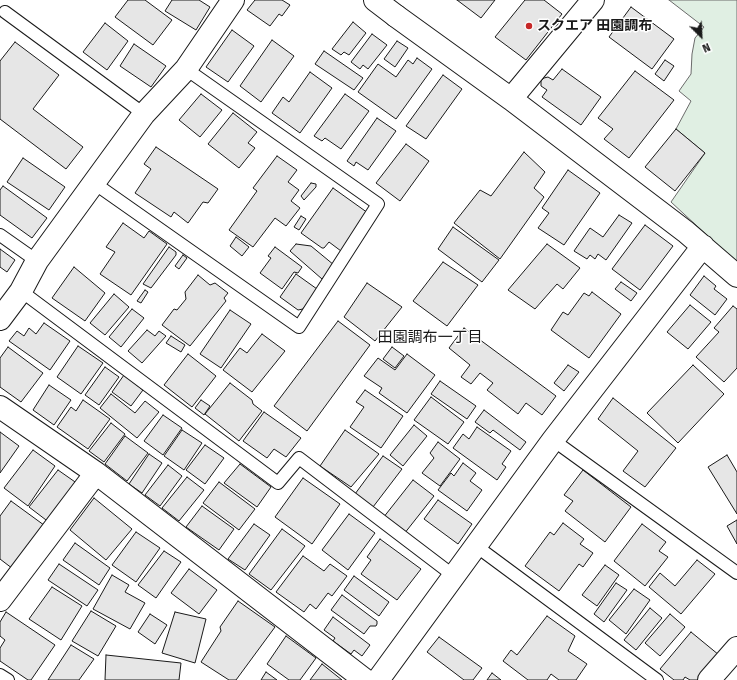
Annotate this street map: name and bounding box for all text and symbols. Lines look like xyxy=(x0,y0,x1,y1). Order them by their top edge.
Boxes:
north arrow xyxy=(681,16,721,56)
place label: スクエア 田園調布 xyxy=(537,18,652,34)
marker: スクエア 田園調布 xyxy=(524,21,534,31)
text: N xyxy=(700,40,712,55)
district label: 田園調布一丁目 xyxy=(378,329,482,347)

